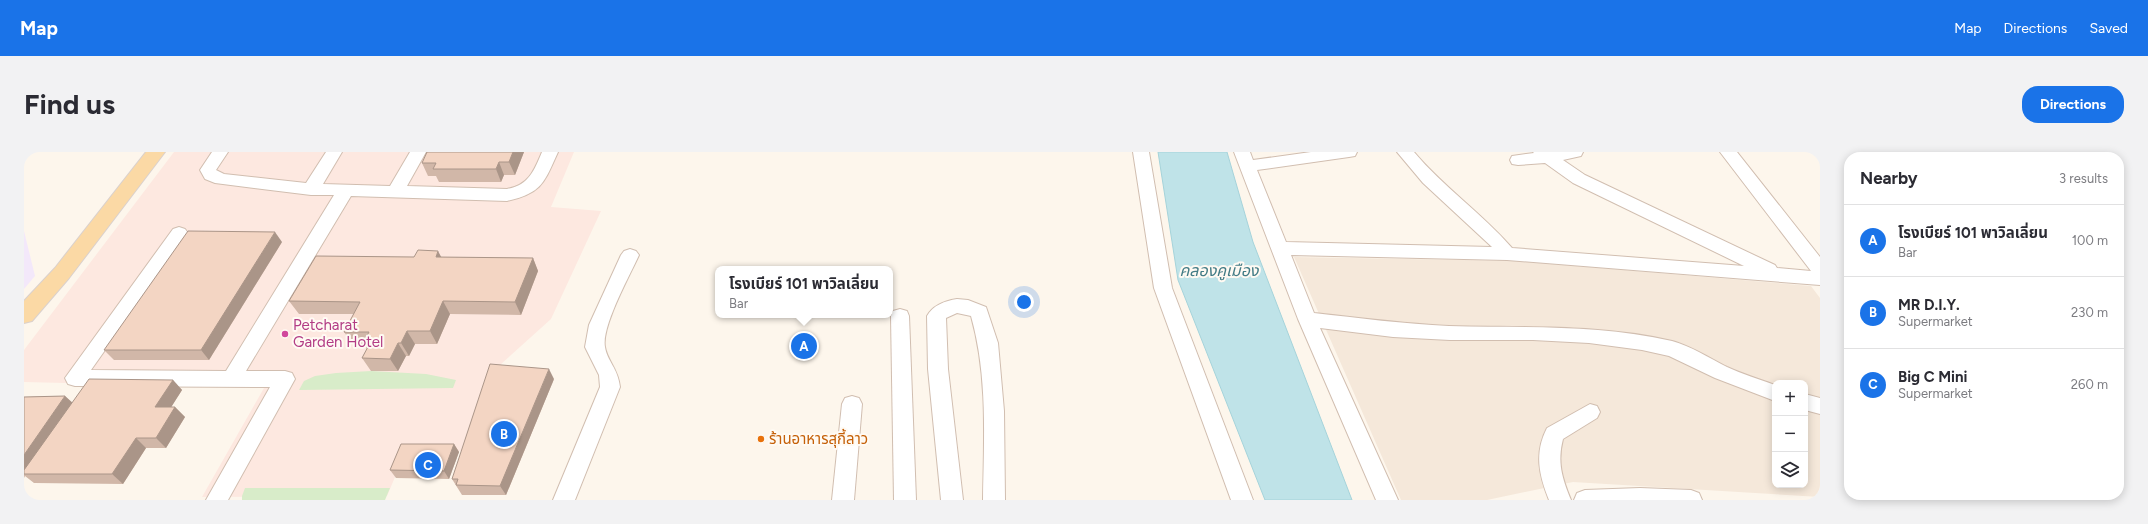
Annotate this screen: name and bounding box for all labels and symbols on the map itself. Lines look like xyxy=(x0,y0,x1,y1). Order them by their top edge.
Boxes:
water label: คลองคูเมือง xyxy=(1180,261,1260,281)
your location xyxy=(1014,292,1034,312)
place label: Petcharat Garden Hotel xyxy=(293,316,383,351)
marker: Petcharat Garden Hotel xyxy=(280,329,290,339)
pin: A xyxy=(791,331,817,361)
pin: B xyxy=(491,419,517,449)
place label: ร้านอาหารสุกี้ลาว xyxy=(769,428,868,448)
marker: ร้านอาหารสุกี้ลาว xyxy=(756,434,766,444)
pin: C xyxy=(415,450,441,480)

